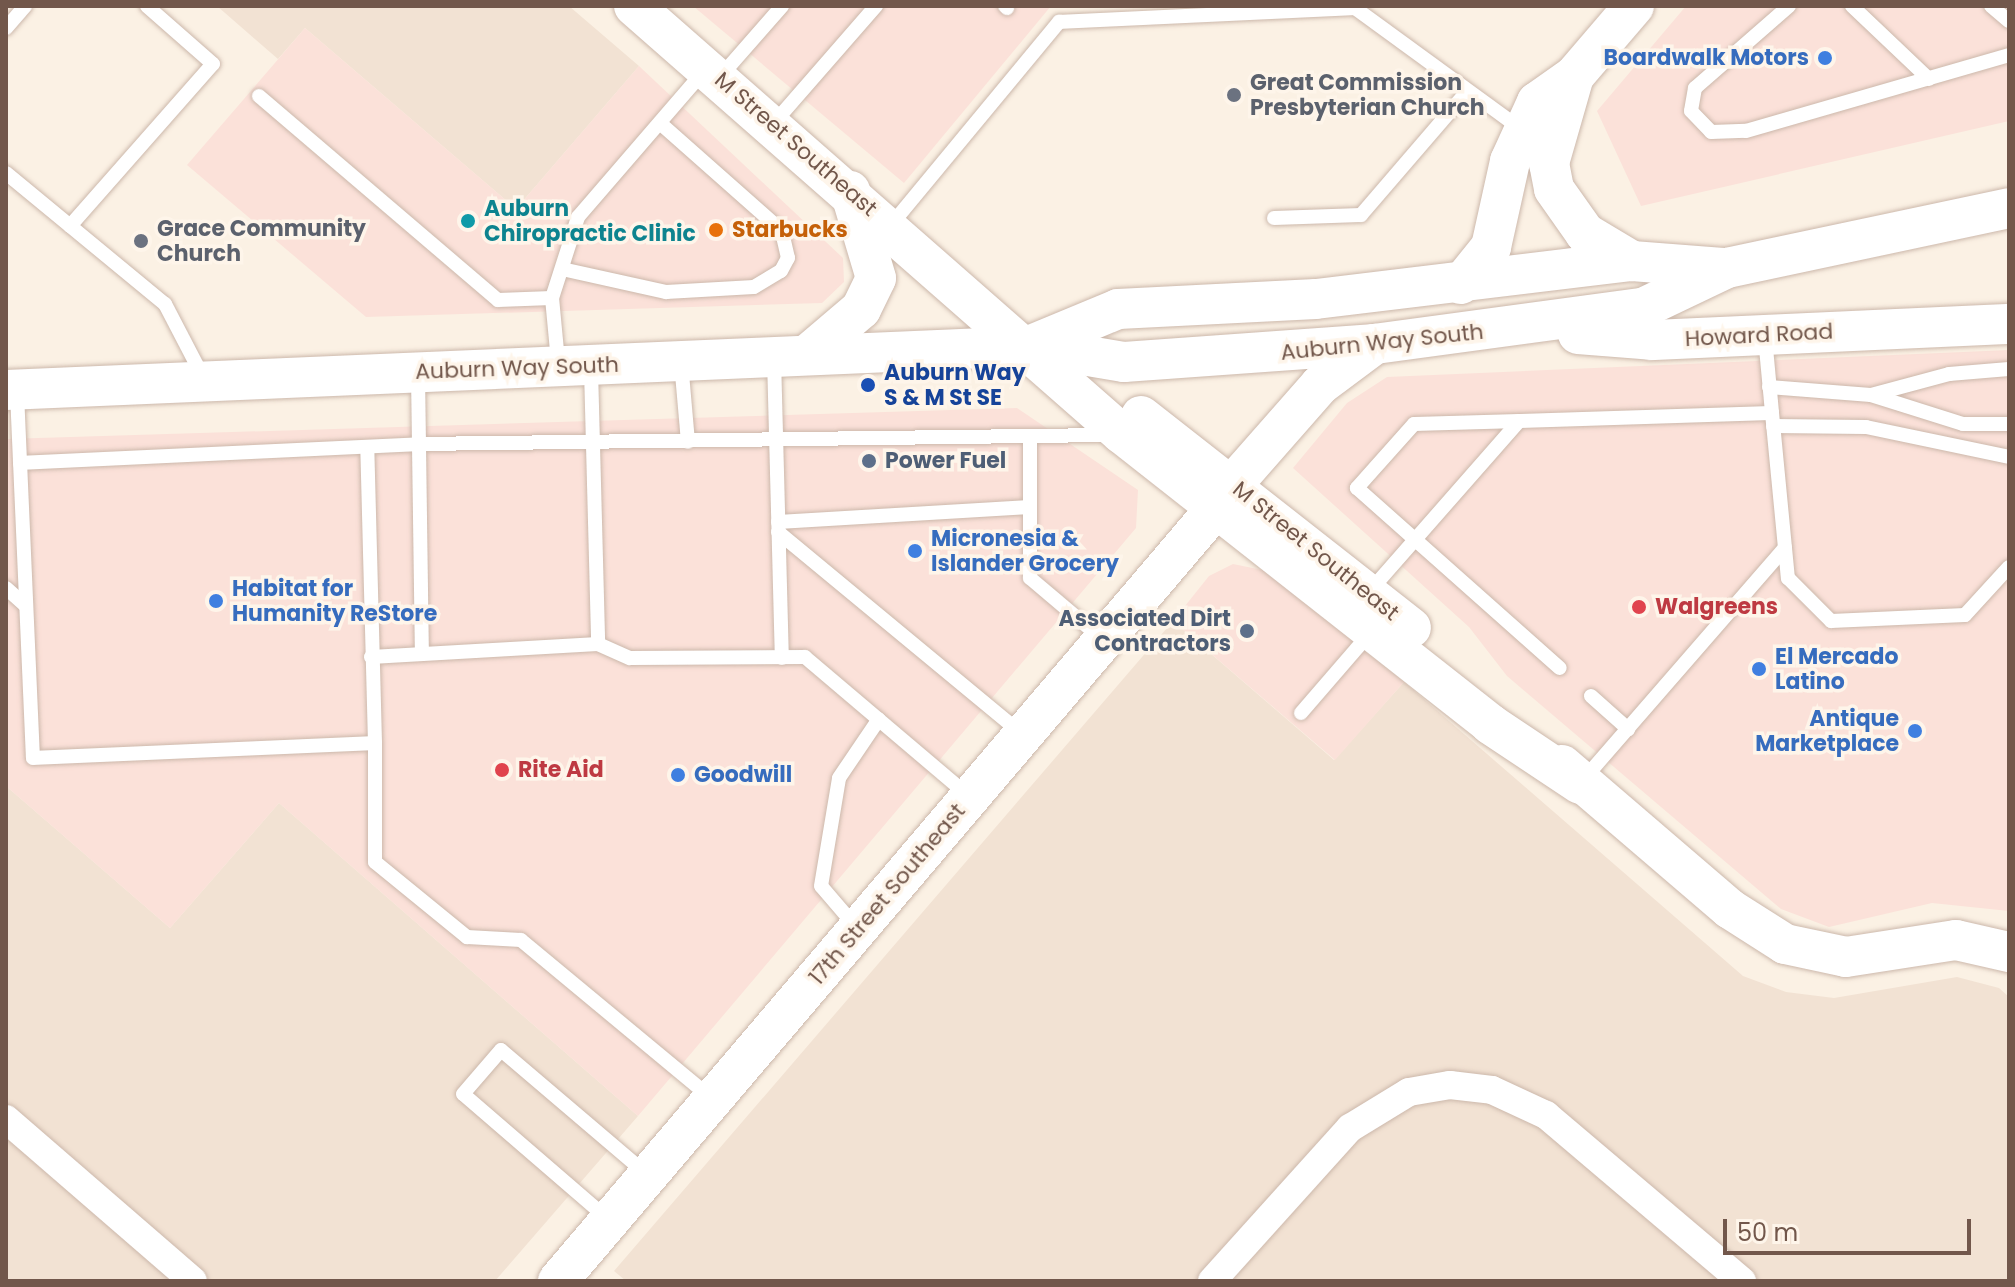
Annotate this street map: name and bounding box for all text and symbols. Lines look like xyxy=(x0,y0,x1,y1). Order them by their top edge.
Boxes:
place label: Boardwalk Motors xyxy=(1604,45,1809,71)
marker: Boardwalk Motors xyxy=(1816,49,1834,67)
street label: M Street Southeast xyxy=(710,66,882,222)
place label: Great Commission Presbyterian Church xyxy=(1250,69,1485,120)
marker: Great Commission Presbyterian Church xyxy=(1225,86,1243,104)
place label: Auburn Chiropractic Clinic xyxy=(484,195,696,246)
marker: Auburn Chiropractic Clinic xyxy=(459,212,477,230)
place label: Grace Community Church xyxy=(157,215,366,266)
place label: Starbucks xyxy=(732,217,848,243)
marker: Starbucks xyxy=(707,221,725,239)
marker: Grace Community Church xyxy=(132,232,150,250)
street label: Auburn Way South xyxy=(1279,318,1485,366)
street label: Howard Road xyxy=(1684,318,1834,352)
street label: Auburn Way South xyxy=(415,351,619,385)
place label: Auburn Way S & M St SE xyxy=(884,359,1026,410)
marker: Auburn Way S & M St SE xyxy=(859,376,877,394)
place label: Power Fuel xyxy=(885,448,1006,474)
marker: Power Fuel xyxy=(860,452,878,470)
street label: M Street Southeast xyxy=(1228,476,1404,626)
place label: Micronesia & Islander Grocery xyxy=(931,525,1119,576)
marker: Micronesia & Islander Grocery xyxy=(906,542,924,560)
place label: Habitat for Humanity ReStore xyxy=(232,575,437,626)
marker: Habitat for Humanity ReStore xyxy=(207,592,225,610)
place label: Walgreens xyxy=(1655,594,1778,620)
marker: Walgreens xyxy=(1630,598,1648,616)
place label: Associated Dirt Contractors xyxy=(1059,605,1231,656)
marker: Associated Dirt Contractors xyxy=(1238,622,1256,640)
place label: El Mercado Latino xyxy=(1775,643,1898,694)
marker: El Mercado Latino xyxy=(1750,660,1768,678)
place label: Antique Marketplace xyxy=(1755,705,1899,756)
marker: Antique Marketplace xyxy=(1906,722,1924,740)
place label: Rite Aid xyxy=(518,757,604,783)
marker: Rite Aid xyxy=(493,761,511,779)
place label: Goodwill xyxy=(694,762,792,788)
marker: Goodwill xyxy=(669,766,687,784)
street label: 17th Street Southeast xyxy=(803,798,971,990)
scale bar xyxy=(1727,1203,1975,1253)
text: 50 m xyxy=(1737,1216,1798,1249)

